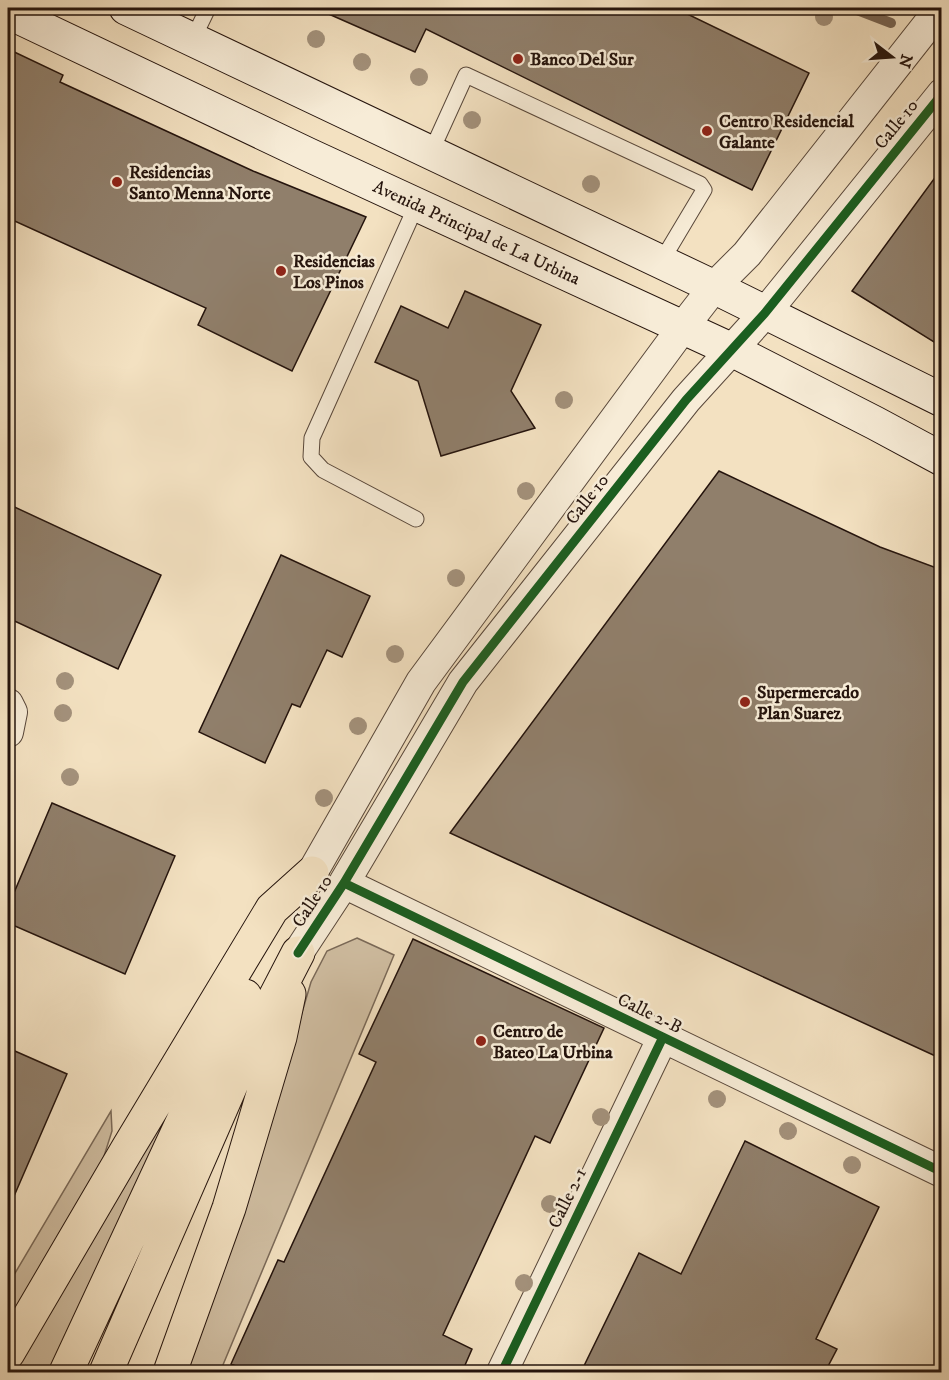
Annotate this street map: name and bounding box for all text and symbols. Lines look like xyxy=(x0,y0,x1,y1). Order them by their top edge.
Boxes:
north arrow xyxy=(862,27,922,87)
place label: Banco Del Sur xyxy=(530,49,634,71)
marker: Banco Del Sur xyxy=(511,52,525,66)
text: N xyxy=(894,52,917,70)
street label: Calle 10 xyxy=(870,95,924,154)
place label: Centro Residencial Galante xyxy=(719,111,855,154)
marker: Centro Residencial Galante xyxy=(700,124,714,138)
place label: Residencias Santo Menna Norte xyxy=(129,162,271,205)
marker: Residencias Santo Menna Norte xyxy=(110,175,124,189)
street label: Avenida Principal de La Urbina xyxy=(369,176,584,291)
place label: Residencias Los Pinos xyxy=(293,251,375,294)
marker: Residencias Los Pinos xyxy=(274,264,288,278)
street label: Calle 10 xyxy=(561,470,614,529)
place label: Supermercado Plan Suarez xyxy=(757,682,859,725)
marker: Supermercado Plan Suarez xyxy=(738,695,752,709)
street label: Calle 10 xyxy=(288,871,338,932)
street label: Calle 2-B xyxy=(614,989,685,1039)
place label: Centro de Bateo La Urbina xyxy=(493,1021,613,1064)
marker: Centro de Bateo La Urbina xyxy=(474,1034,488,1048)
street label: Calle 2-1 xyxy=(544,1165,592,1232)

